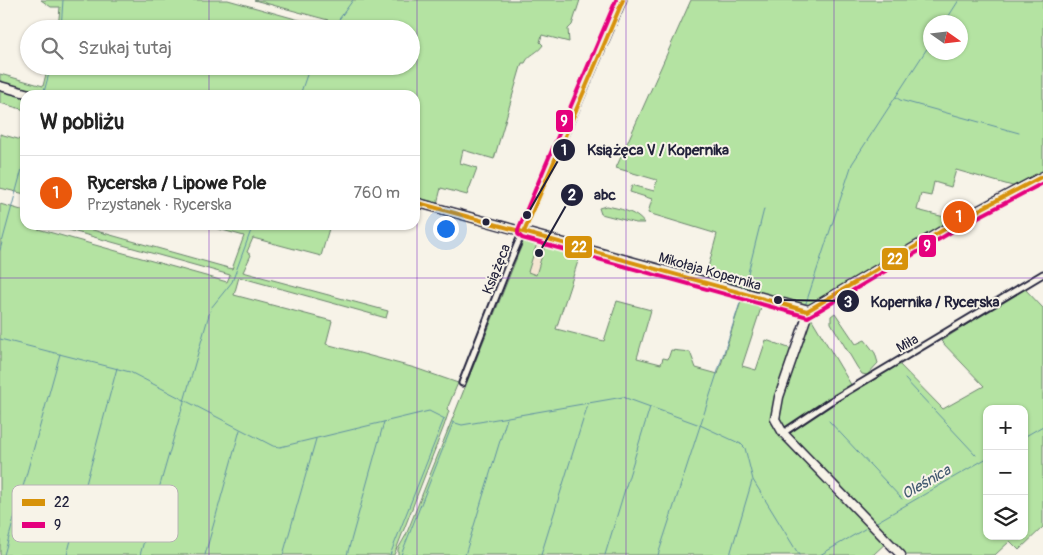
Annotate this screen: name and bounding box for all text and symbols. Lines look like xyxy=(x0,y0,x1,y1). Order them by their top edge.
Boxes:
north arrow xyxy=(923,15,968,60)
search box xyxy=(20,20,420,75)
icon: search xyxy=(38,34,66,62)
text: Szukaj tutaj xyxy=(78,36,172,60)
text: W pobliżu xyxy=(40,109,124,136)
line badge: 9 xyxy=(555,109,574,133)
text: 9 xyxy=(560,113,568,130)
callout: Książęca V / Kopernika xyxy=(552,135,739,165)
text: 1 xyxy=(561,141,567,160)
text: Książęca V / Kopernika xyxy=(587,141,729,160)
text: Rycerska / Lipowe Pole xyxy=(87,171,266,195)
callout: abc xyxy=(559,180,626,210)
text: 1 xyxy=(53,183,59,203)
text: 760 m xyxy=(354,183,400,203)
text: 2 xyxy=(568,186,576,205)
text: abc xyxy=(594,186,616,205)
text: Przystanek · Rycerska xyxy=(87,195,232,215)
pin: 1 xyxy=(943,198,975,236)
your location xyxy=(433,216,459,242)
unlabelled marker xyxy=(481,217,491,227)
line badge: 9 xyxy=(918,234,937,258)
line badge: 22 xyxy=(564,235,593,259)
text: 9 xyxy=(923,238,931,255)
text: 22 xyxy=(571,239,587,256)
street label: Książęca xyxy=(479,242,514,297)
line badge: 22 xyxy=(881,247,909,271)
street label: Mikołaja Kopernika xyxy=(657,249,763,294)
text: 22 xyxy=(887,251,903,268)
callout: Kopernika / Rycerska xyxy=(835,286,1009,316)
text: 3 xyxy=(844,293,852,312)
text: Kopernika / Rycerska xyxy=(871,293,999,312)
street label: Miła xyxy=(893,330,921,356)
map controls xyxy=(983,405,1028,540)
button: + xyxy=(983,405,1028,450)
button: − xyxy=(983,450,1028,495)
water label: Oleśnica xyxy=(899,460,955,504)
legend xyxy=(12,485,178,542)
text: 22 xyxy=(54,494,70,511)
button: layers xyxy=(983,495,1028,540)
text: 9 xyxy=(54,517,61,534)

